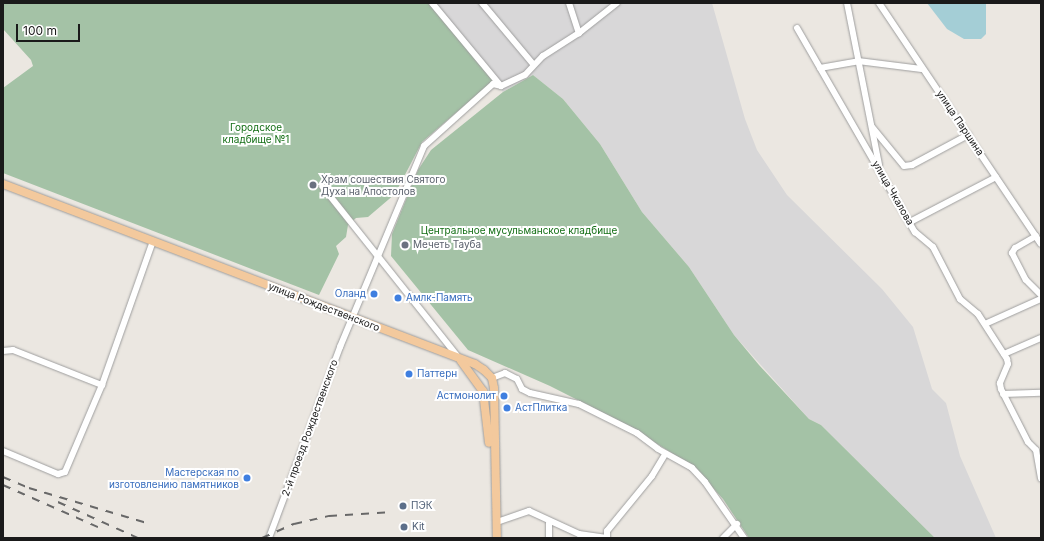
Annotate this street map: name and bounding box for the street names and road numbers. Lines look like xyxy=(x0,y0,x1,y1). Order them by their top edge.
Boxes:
street label: улица Паршина xyxy=(934,88,986,158)
street label: улица Чкалова xyxy=(870,159,916,227)
street label: улица Рождественского xyxy=(267,280,381,334)
street label: 2-й проезд Рождественского xyxy=(280,358,340,498)

